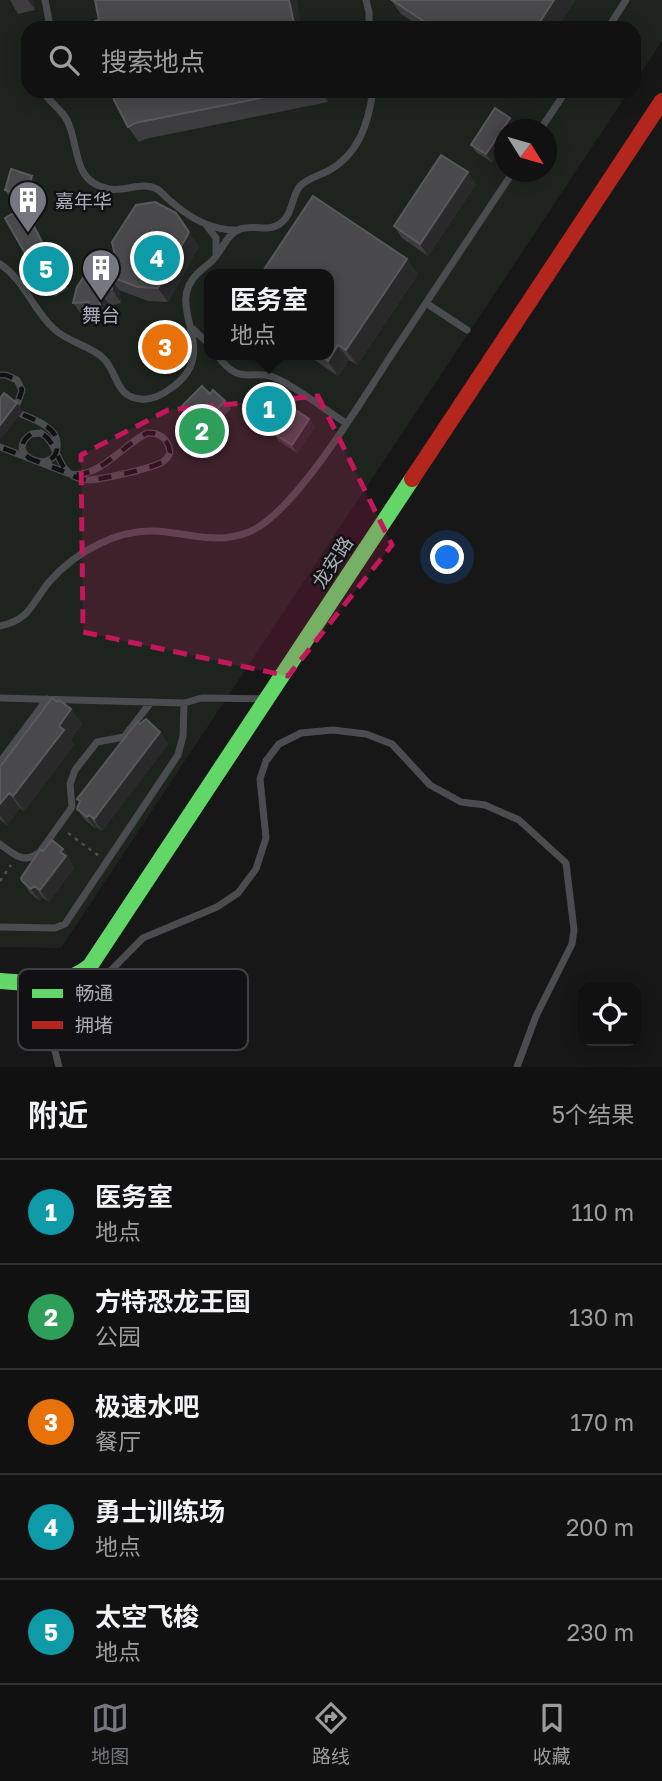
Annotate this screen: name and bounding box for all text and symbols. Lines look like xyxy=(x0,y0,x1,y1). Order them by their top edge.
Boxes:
search box xyxy=(21,21,641,98)
icon: search xyxy=(45,41,83,79)
text: 搜索地点 xyxy=(101,46,205,77)
north arrow xyxy=(494,119,557,182)
building icon: 嘉年华 xyxy=(7,179,49,234)
place label: 嘉年华 xyxy=(55,189,112,212)
pin: 4 xyxy=(134,232,180,284)
pin: 5 xyxy=(23,243,69,295)
building icon: 舞台 xyxy=(80,247,122,302)
popup xyxy=(204,269,334,360)
text: 医务室 xyxy=(230,284,308,315)
place label: 舞台 xyxy=(82,303,120,326)
text: 地点 xyxy=(230,320,276,348)
pin: 3 xyxy=(142,321,188,373)
pin: 1 xyxy=(246,383,292,435)
pin: 2 xyxy=(179,405,225,457)
street label: 龙安路 xyxy=(307,532,357,592)
your location xyxy=(430,540,464,574)
legend xyxy=(18,969,248,1050)
text: 畅通 xyxy=(75,981,113,1004)
map controls xyxy=(578,983,641,1046)
button: locate xyxy=(578,983,641,1046)
text: 拥堵 xyxy=(75,1013,113,1036)
text: 附近 xyxy=(28,1097,88,1133)
text: 5个结果 xyxy=(552,1100,634,1128)
text: 医务室 xyxy=(95,1181,173,1212)
text: 1 xyxy=(45,1198,57,1226)
text: 110 m xyxy=(571,1198,634,1226)
text: 地点 xyxy=(95,1217,141,1245)
text: 方特恐龙王国 xyxy=(95,1286,251,1317)
text: 2 xyxy=(44,1303,58,1331)
text: 130 m xyxy=(569,1303,634,1331)
text: 公园 xyxy=(95,1322,141,1350)
text: 极速水吧 xyxy=(95,1391,199,1422)
text: 3 xyxy=(44,1408,58,1436)
text: 170 m xyxy=(570,1408,634,1436)
text: 餐厅 xyxy=(95,1427,141,1455)
text: 勇士训练场 xyxy=(95,1496,225,1527)
text: 4 xyxy=(44,1513,58,1541)
text: 200 m xyxy=(566,1513,634,1541)
text: 地点 xyxy=(95,1532,141,1560)
text: 太空飞梭 xyxy=(95,1601,199,1632)
text: 5 xyxy=(44,1618,58,1646)
text: 230 m xyxy=(567,1618,634,1646)
text: 地点 xyxy=(95,1637,141,1665)
tab: 地图 xyxy=(91,1699,129,1768)
tab: 路线 xyxy=(312,1699,350,1768)
tab: 收藏 xyxy=(533,1699,571,1768)

